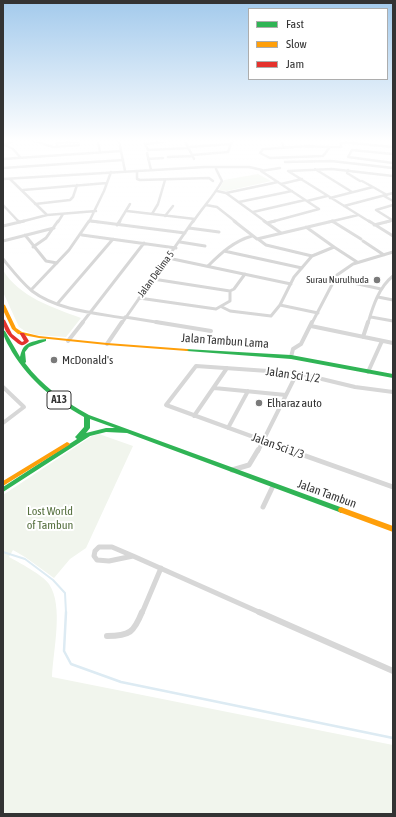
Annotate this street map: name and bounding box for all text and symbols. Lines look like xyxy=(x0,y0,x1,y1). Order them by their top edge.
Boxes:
legend xyxy=(248,8,388,80)
text: Fast xyxy=(286,17,304,31)
text: Slow xyxy=(286,37,307,51)
text: Jam xyxy=(286,57,304,71)
street label: Jalan Delima 5 xyxy=(135,248,177,300)
place label: Surau Nurulhuda xyxy=(306,274,369,286)
marker: Surau Nurulhuda xyxy=(372,275,382,285)
street label: Jalan Tambun Lama xyxy=(181,331,269,351)
place label: McDonald's xyxy=(62,353,113,367)
marker: McDonald's xyxy=(49,355,59,365)
street label: Jalan Sci 1/2 xyxy=(265,364,321,386)
road number: A13 xyxy=(47,391,71,409)
place label: Elharaz auto xyxy=(267,396,322,410)
marker: Elharaz auto xyxy=(254,398,264,408)
street label: Jalan Sci 1/3 xyxy=(250,430,306,462)
street label: Jalan Tambun xyxy=(296,477,358,511)
park label: Lost World of Tambun xyxy=(27,504,73,532)

